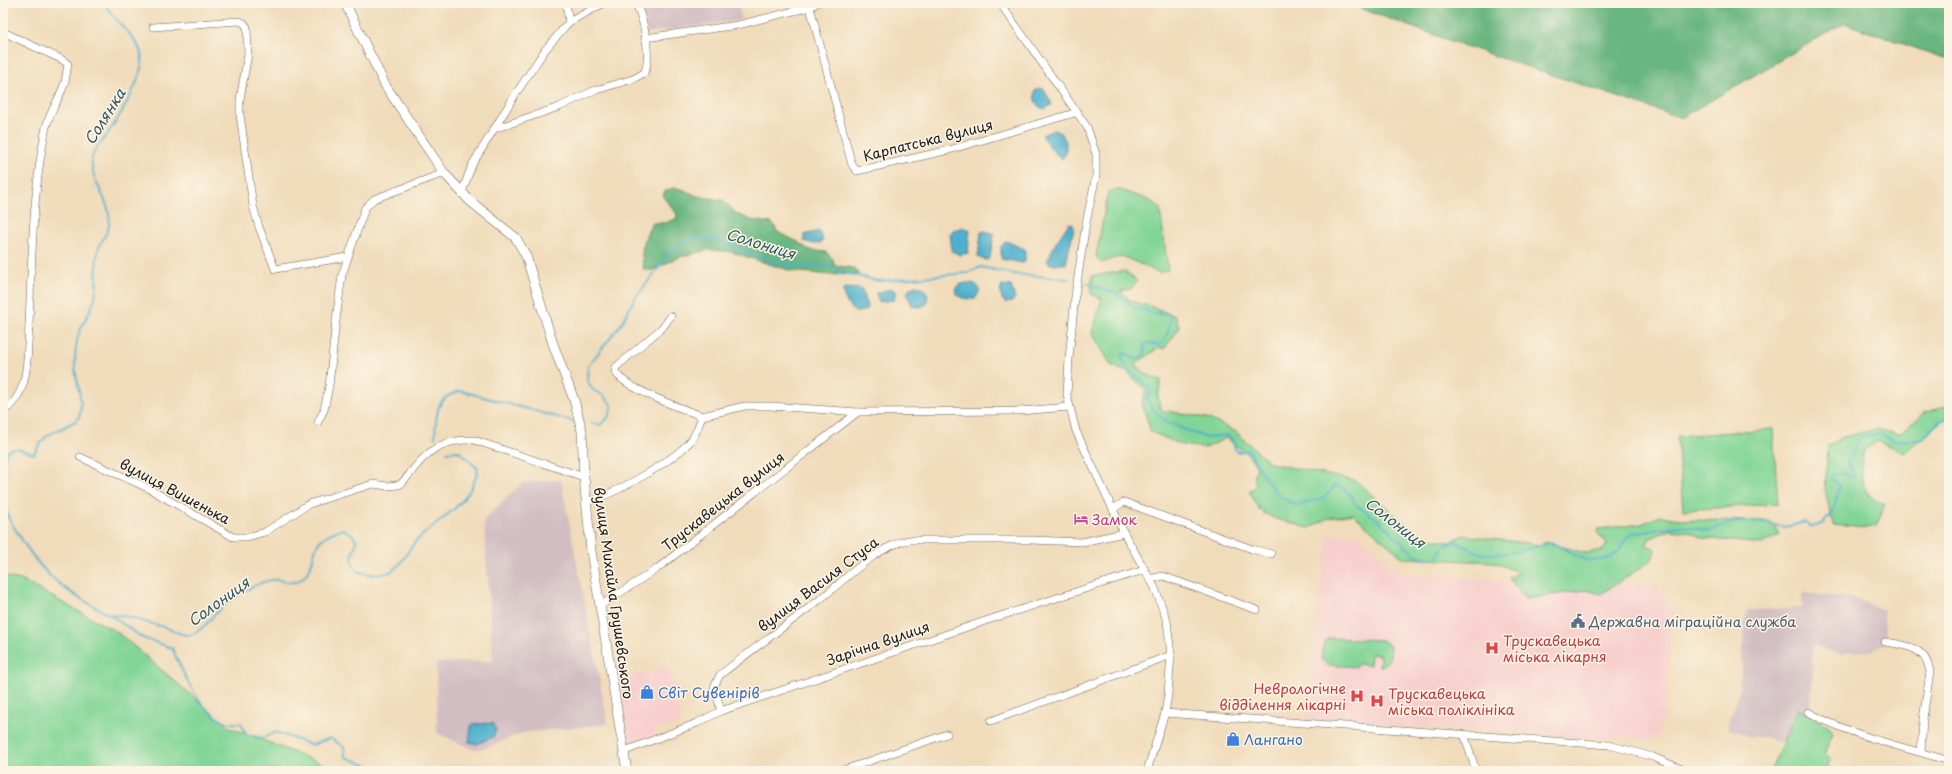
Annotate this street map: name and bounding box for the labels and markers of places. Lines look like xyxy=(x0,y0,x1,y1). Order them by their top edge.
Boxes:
place label: Замок xyxy=(1092,509,1138,530)
hotel icon: Замок xyxy=(1073,511,1089,527)
place label: Державна міграційна служба xyxy=(1588,611,1796,632)
public building icon: Державна міграційна служба xyxy=(1570,613,1586,629)
place label: Трускавецька міська лікарня xyxy=(1503,630,1607,667)
hospital icon: Трускавецька міська лікарня xyxy=(1484,640,1500,656)
place label: Неврологічне відділення лікарні xyxy=(1219,678,1346,715)
place label: Світ Сувенірів xyxy=(658,682,760,703)
place label: Трускавецька міська поліклініка xyxy=(1388,683,1515,720)
shop icon: Світ Сувенірів xyxy=(639,684,655,700)
hospital icon: Неврологічне відділення лікарні xyxy=(1349,688,1365,704)
hospital icon: Трускавецька міська поліклініка xyxy=(1369,693,1385,709)
place label: Лангано xyxy=(1244,729,1303,750)
shop icon: Лангано xyxy=(1225,731,1241,747)

